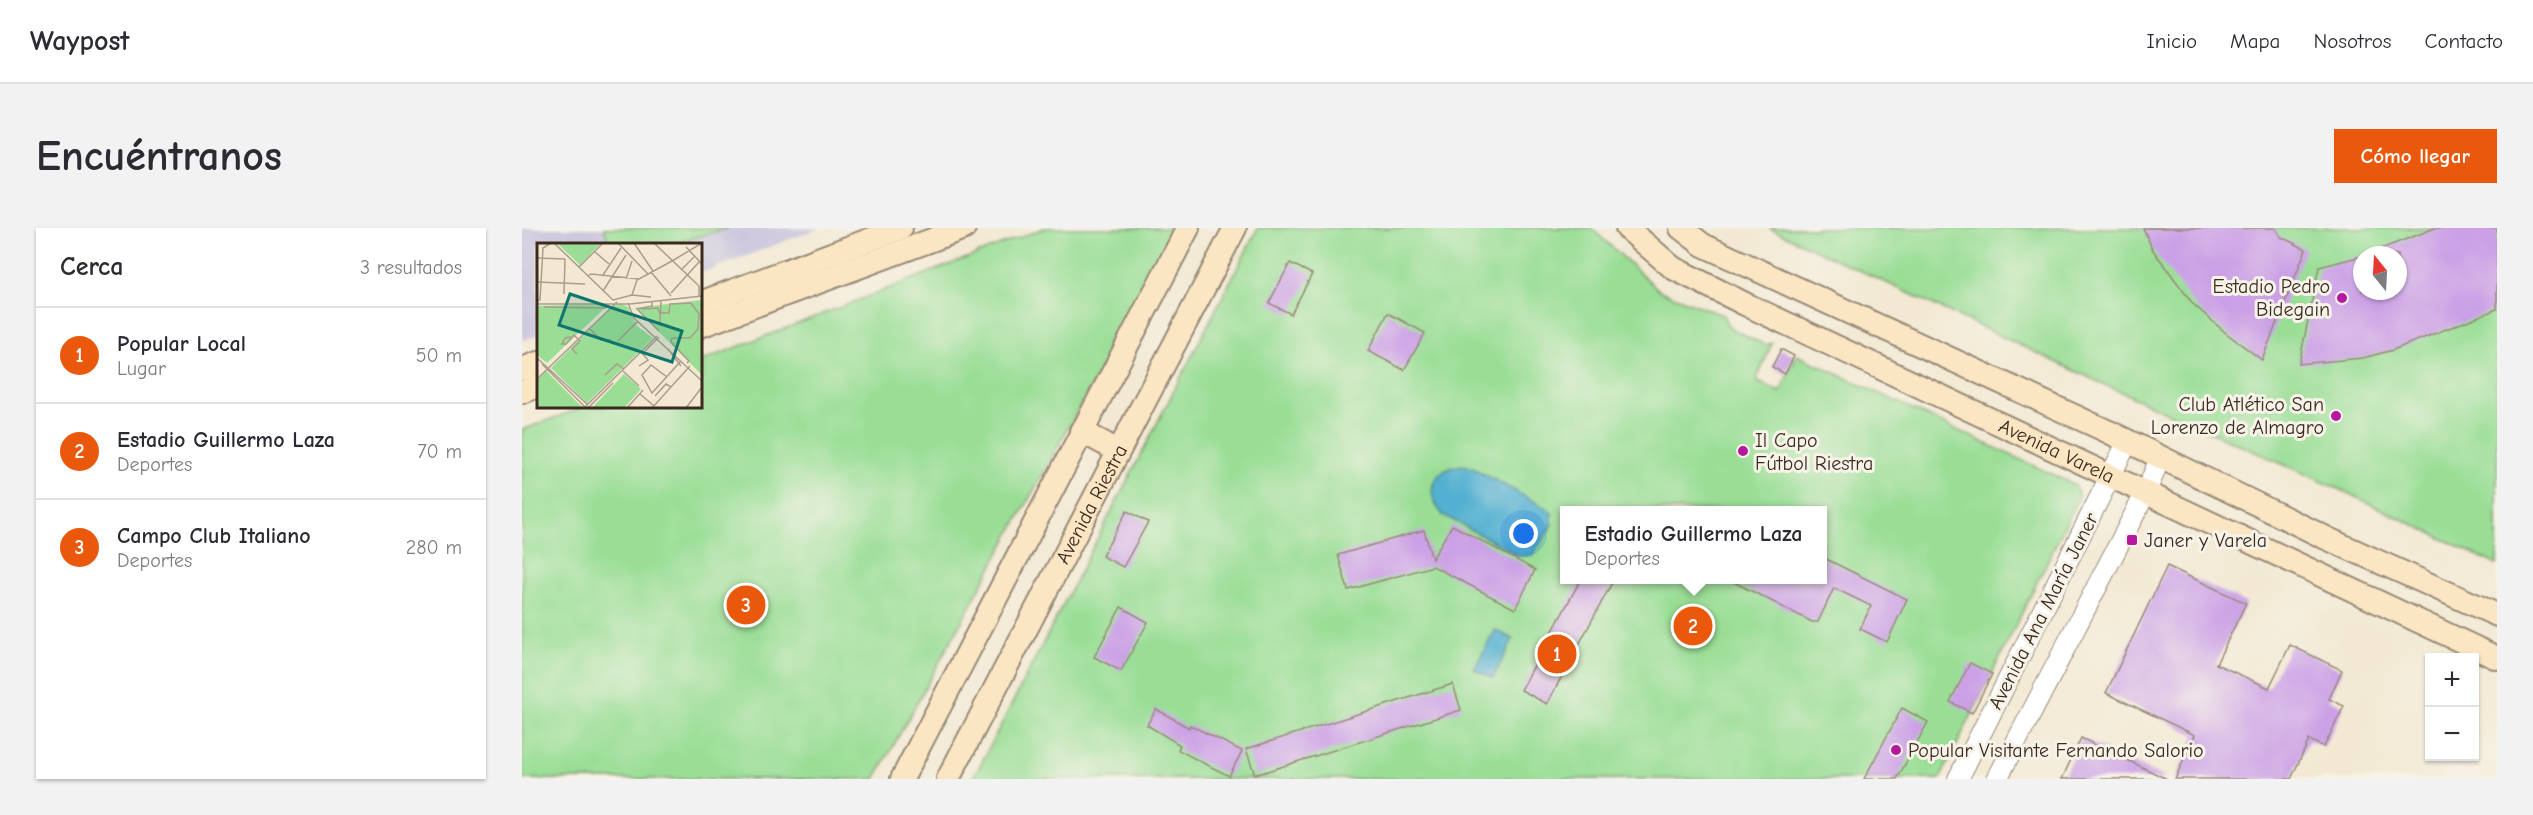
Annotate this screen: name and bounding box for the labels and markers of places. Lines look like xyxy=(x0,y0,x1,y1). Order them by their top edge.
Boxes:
place label: Estadio Pedro Bidegain xyxy=(2213,275,2330,321)
marker: Estadio Pedro Bidegain xyxy=(2335,291,2349,305)
place label: Club Atlético San Lorenzo de Almagro xyxy=(2151,393,2324,439)
marker: Club Atlético San Lorenzo de Almagro xyxy=(2329,409,2343,423)
place label: Il Capo Fútbol Riestra xyxy=(1755,429,1873,475)
marker: Il Capo Fútbol Riestra xyxy=(1736,444,1750,458)
place label: Janer y Varela xyxy=(2144,529,2267,552)
marker: Janer y Varela xyxy=(2125,533,2139,547)
pin: 3 xyxy=(726,582,766,628)
pin: 2 xyxy=(1674,604,1712,648)
pin: 1 xyxy=(1538,632,1576,676)
place label: Popular Visitante Fernando Salorio xyxy=(1908,739,2204,762)
marker: Popular Visitante Fernando Salorio xyxy=(1889,743,1903,757)

